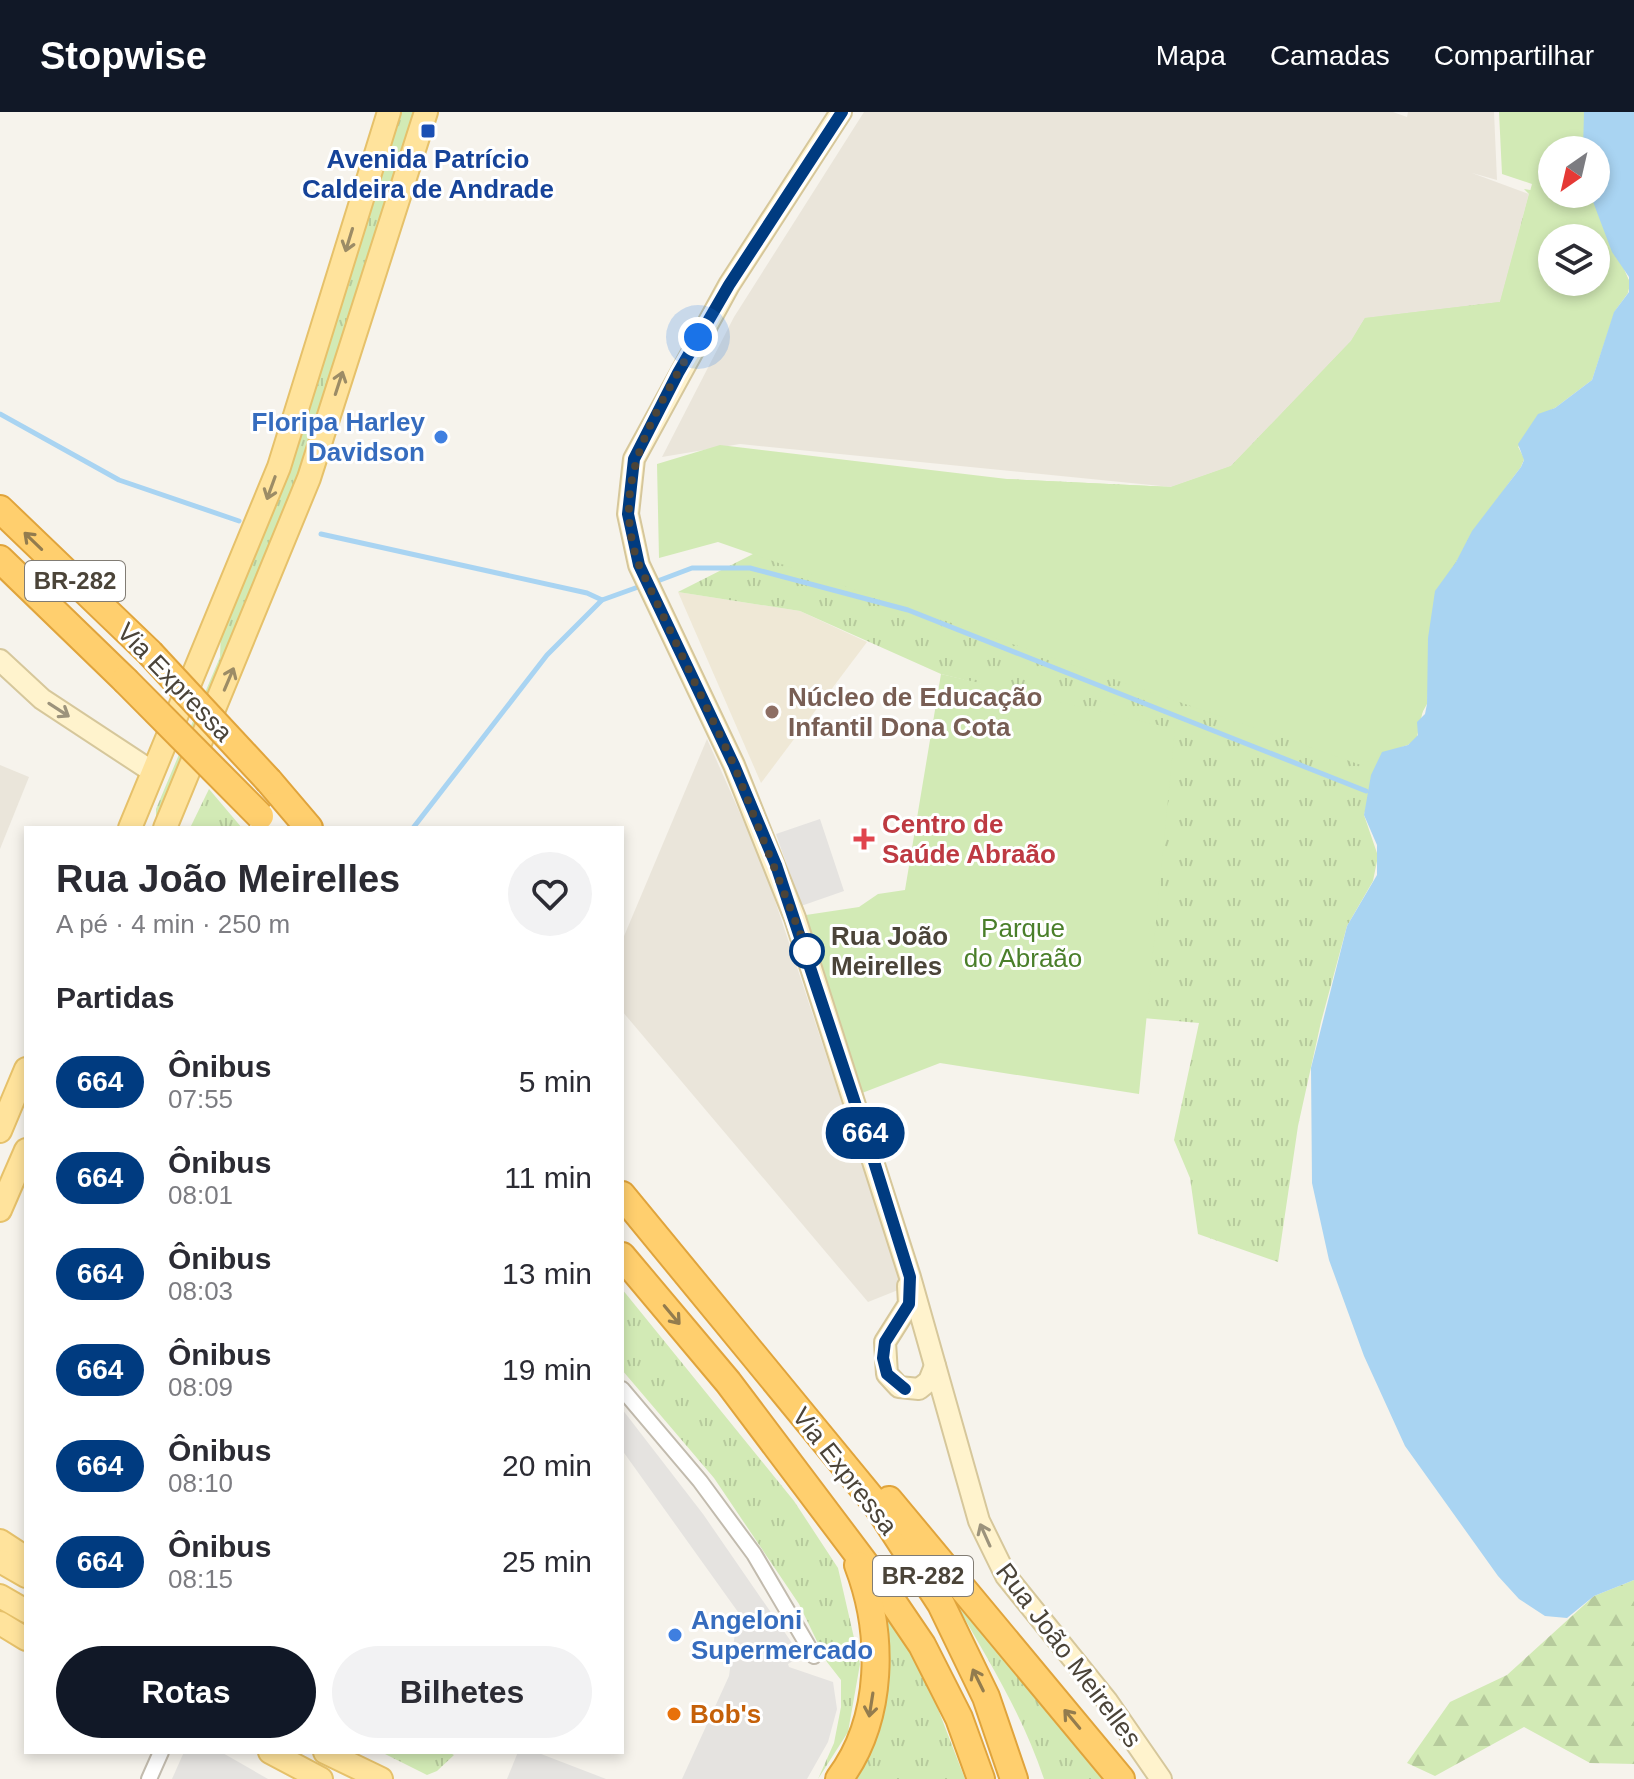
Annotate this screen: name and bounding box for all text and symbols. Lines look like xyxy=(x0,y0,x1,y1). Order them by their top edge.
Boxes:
text: Stopwise xyxy=(40,35,207,77)
text: Mapa xyxy=(1156,40,1226,71)
text: Camadas xyxy=(1270,40,1390,71)
text: Compartilhar xyxy=(1434,40,1594,71)
marker: Avenida Patrício Caldeira de Andrade xyxy=(419,122,437,140)
north arrow xyxy=(1538,136,1610,208)
map controls xyxy=(1538,136,1610,296)
place label: Avenida Patrício Caldeira de Andrade xyxy=(302,144,554,204)
button: layers xyxy=(1538,224,1610,296)
one-way arrow xyxy=(341,227,356,252)
your location xyxy=(678,317,718,357)
one-way arrow xyxy=(333,371,348,396)
place label: Floripa Harley Davidson xyxy=(252,407,426,467)
marker: Floripa Harley Davidson xyxy=(432,428,450,446)
one-way arrow xyxy=(263,475,277,500)
one-way arrow xyxy=(24,532,44,550)
road number: BR-282 xyxy=(25,561,125,601)
street label: Via Expressa xyxy=(111,617,239,748)
one-way arrow xyxy=(222,667,237,692)
place label: Núcleo de Educação Infantil Dona Cota xyxy=(788,682,1042,742)
one-way arrow xyxy=(48,702,70,719)
marker: Núcleo de Educação Infantil Dona Cota xyxy=(763,703,781,721)
place label: Centro de Saúde Abraão xyxy=(882,809,1056,869)
marker: Centro de Saúde Abraão xyxy=(853,828,875,850)
button: heart xyxy=(508,852,592,936)
text: Rua João Meirelles xyxy=(56,858,400,900)
text: A pé · 4 min · 250 m xyxy=(56,909,290,939)
park label: Parque do Abraão xyxy=(964,913,1082,973)
place label: Rua João Meirelles xyxy=(831,921,948,981)
marker: Rua João Meirelles xyxy=(790,934,824,968)
text: Partidas xyxy=(56,981,174,1014)
text: Ônibus xyxy=(168,1050,271,1083)
text: 5 min xyxy=(519,1065,592,1098)
text: 664 xyxy=(77,1066,123,1097)
text: 07:55 xyxy=(168,1084,233,1114)
line badge: 664 xyxy=(819,1107,911,1159)
text: 664 xyxy=(842,1117,888,1148)
text: Ônibus xyxy=(168,1146,271,1179)
text: 11 min xyxy=(504,1161,592,1194)
text: 664 xyxy=(77,1162,123,1193)
text: 08:01 xyxy=(168,1180,233,1210)
text: Ônibus xyxy=(168,1242,271,1275)
text: 13 min xyxy=(502,1257,592,1290)
text: 664 xyxy=(77,1258,123,1289)
text: 08:03 xyxy=(168,1276,233,1306)
one-way arrow xyxy=(663,1305,681,1325)
text: Ônibus xyxy=(168,1338,271,1371)
text: 19 min xyxy=(502,1353,592,1386)
text: 664 xyxy=(77,1354,123,1385)
text: 08:09 xyxy=(168,1372,233,1402)
street label: Via Expressa xyxy=(786,1402,904,1541)
text: Ônibus xyxy=(168,1434,271,1467)
text: 20 min xyxy=(502,1449,592,1482)
text: 664 xyxy=(77,1450,123,1481)
text: 08:10 xyxy=(168,1468,233,1498)
one-way arrow xyxy=(976,1523,991,1548)
text: Ônibus xyxy=(168,1530,271,1563)
text: 25 min xyxy=(502,1545,592,1578)
text: 664 xyxy=(77,1546,123,1577)
road number: BR-282 xyxy=(873,1556,973,1596)
street label: Rua João Meirelles xyxy=(990,1557,1148,1753)
text: 08:15 xyxy=(168,1564,233,1594)
place label: Angeloni Supermercado xyxy=(691,1605,873,1665)
marker: Angeloni Supermercado xyxy=(666,1626,684,1644)
button: Rotas xyxy=(56,1646,316,1738)
button: Bilhetes xyxy=(332,1646,592,1738)
one-way arrow xyxy=(970,1668,985,1692)
one-way arrow xyxy=(863,1692,878,1717)
place label: Bob's xyxy=(690,1699,761,1729)
marker: Bob's xyxy=(665,1705,683,1723)
one-way arrow xyxy=(1063,1709,1081,1730)

